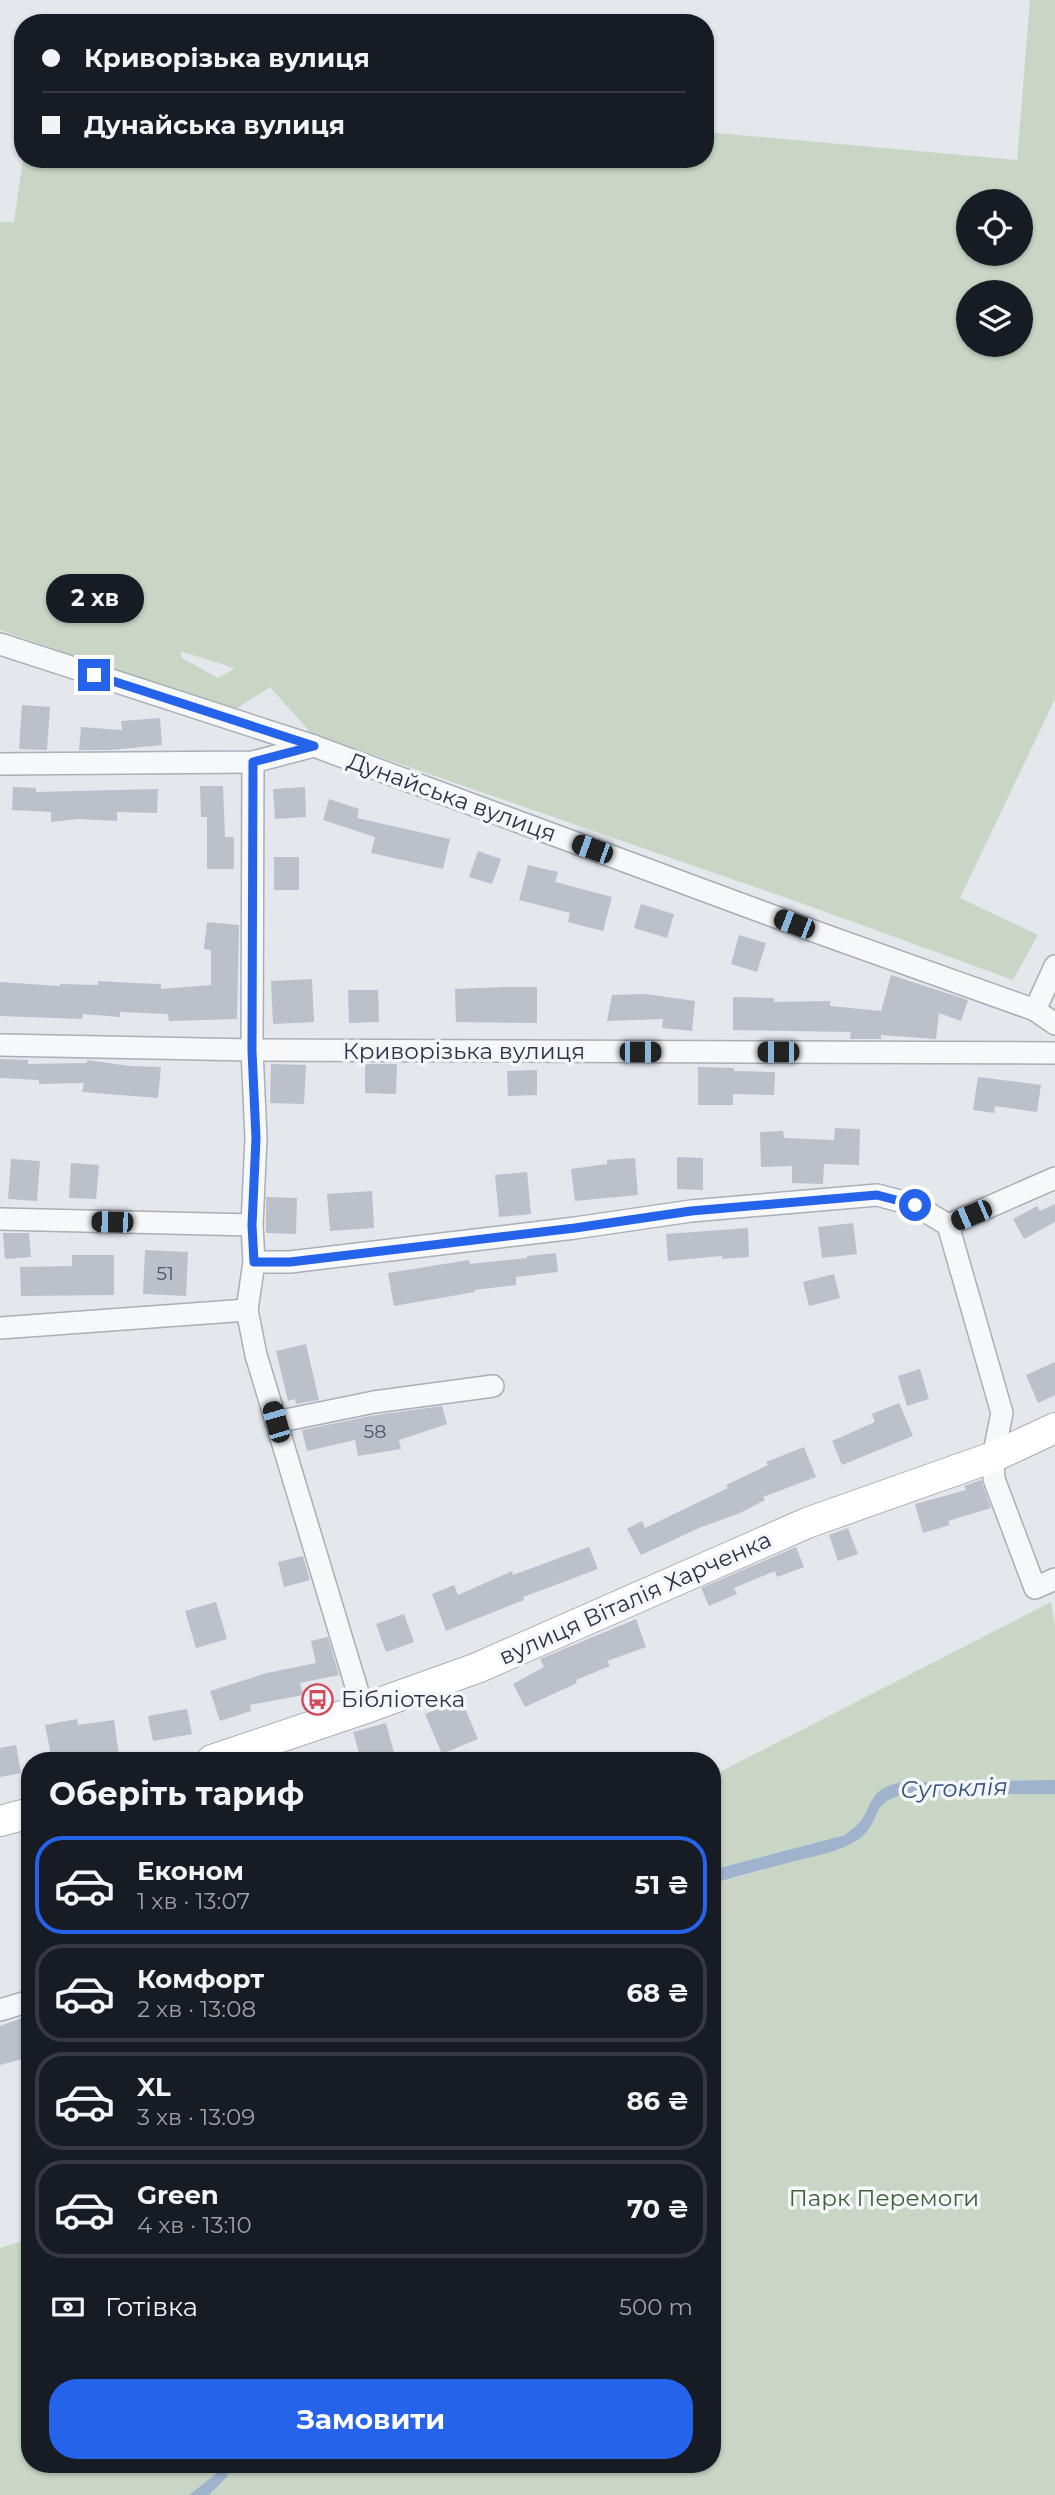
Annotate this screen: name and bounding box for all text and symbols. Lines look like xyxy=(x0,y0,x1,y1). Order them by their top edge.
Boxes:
text: Криворізька вулиця xyxy=(84,42,370,74)
text: Дунайська вулиця xyxy=(84,109,345,141)
map controls xyxy=(956,189,1033,357)
button: locate xyxy=(956,189,1033,266)
button: layers xyxy=(956,280,1033,357)
callout: 2 хв xyxy=(45,574,143,622)
text: 2 хв xyxy=(71,584,119,612)
route end xyxy=(78,659,110,691)
street label: Дунайська вулиця xyxy=(344,746,560,848)
car xyxy=(569,832,616,866)
car xyxy=(771,907,818,941)
street label: Криворізька вулиця xyxy=(343,1037,585,1065)
car xyxy=(620,1042,662,1063)
car xyxy=(758,1042,800,1063)
route start xyxy=(899,1189,931,1221)
car xyxy=(948,1197,995,1233)
car xyxy=(91,1211,134,1233)
house number: 51 xyxy=(156,1262,174,1285)
car xyxy=(261,1399,292,1445)
house number: 58 xyxy=(364,1420,386,1443)
street label: вулиця Віталія Харченка xyxy=(495,1525,775,1671)
bus stop icon: Бібліотека xyxy=(301,1682,335,1716)
place label: Бібліотека xyxy=(341,1685,465,1713)
water label: Сугоклія xyxy=(900,1772,1008,1804)
text: Оберіть тариф xyxy=(49,1774,304,1813)
icon: car xyxy=(53,1854,116,1917)
text: Економ xyxy=(137,1855,244,1887)
text: 51 ₴ xyxy=(635,1869,689,1901)
text: 1 хв · 13:07 xyxy=(137,1887,250,1915)
icon: car xyxy=(53,1962,116,2025)
text: Комфорт xyxy=(137,1963,264,1995)
text: 68 ₴ xyxy=(626,1977,689,2009)
text: 2 хв · 13:08 xyxy=(137,1995,256,2023)
icon: car xyxy=(53,2070,116,2133)
text: XL xyxy=(137,2071,171,2103)
text: 86 ₴ xyxy=(626,2085,689,2117)
text: 3 хв · 13:09 xyxy=(137,2103,255,2131)
icon: car xyxy=(53,2178,116,2241)
text: Green xyxy=(137,2179,219,2211)
park label: Парк Перемоги xyxy=(789,2184,979,2212)
text: 70 ₴ xyxy=(627,2193,689,2225)
text: 4 хв · 13:10 xyxy=(137,2211,252,2239)
icon: cash xyxy=(49,2288,87,2326)
text: Готівка xyxy=(105,2291,198,2323)
text: 500 m xyxy=(619,2293,693,2321)
button: Замовити xyxy=(49,2379,693,2459)

